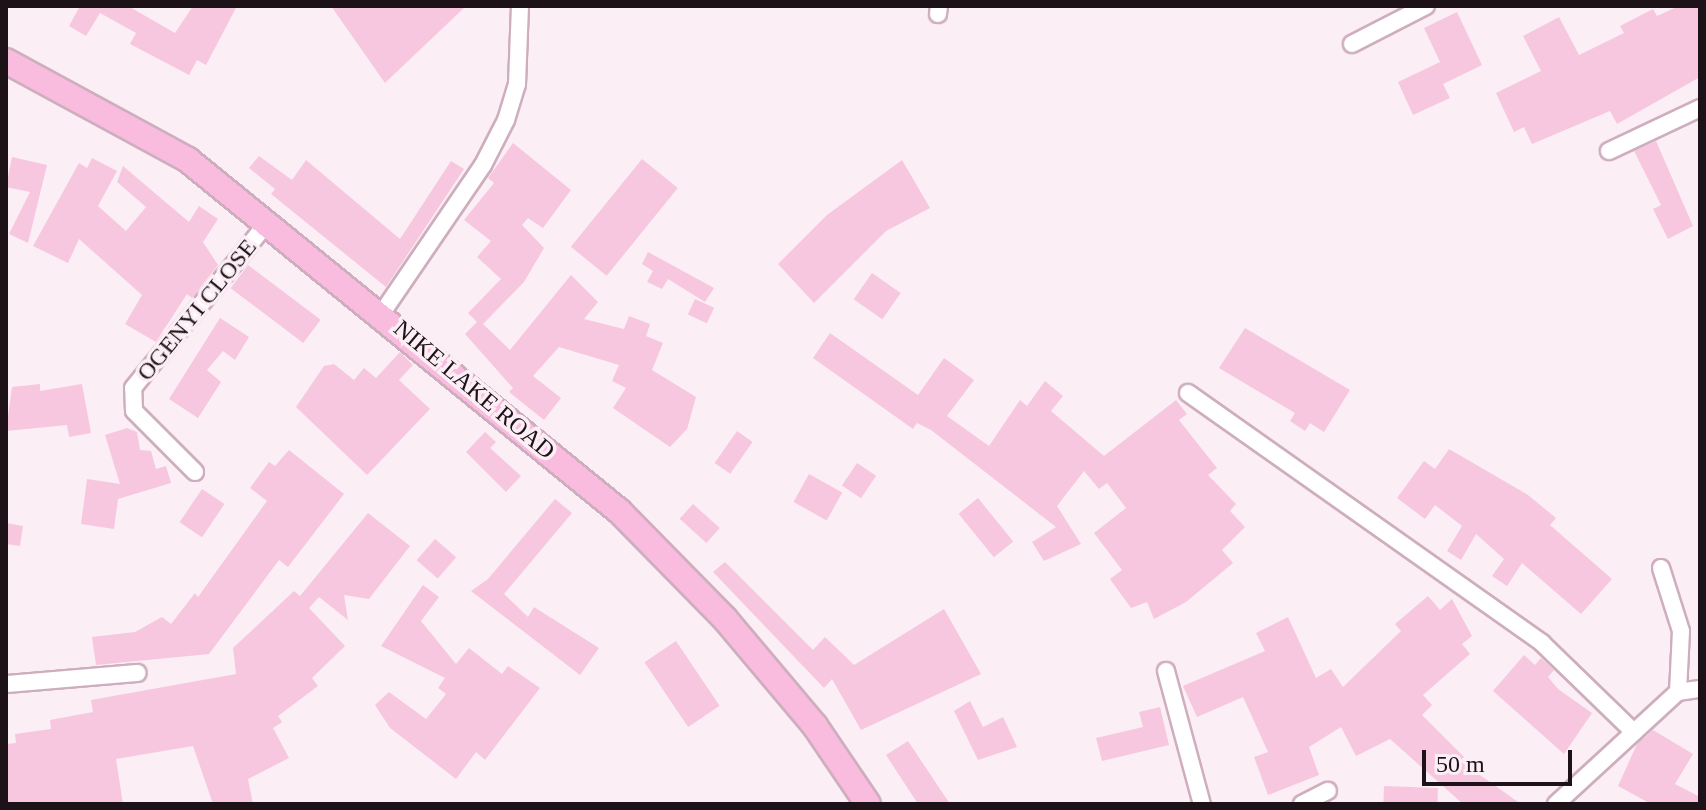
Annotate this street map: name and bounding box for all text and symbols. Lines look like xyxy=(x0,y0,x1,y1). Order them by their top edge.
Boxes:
street label: OGENYI CLOSE xyxy=(131,233,263,387)
street label: NIKE LAKE ROAD xyxy=(388,314,560,466)
scale bar xyxy=(1426,734,1576,784)
text: 50 m xyxy=(1436,751,1485,777)

